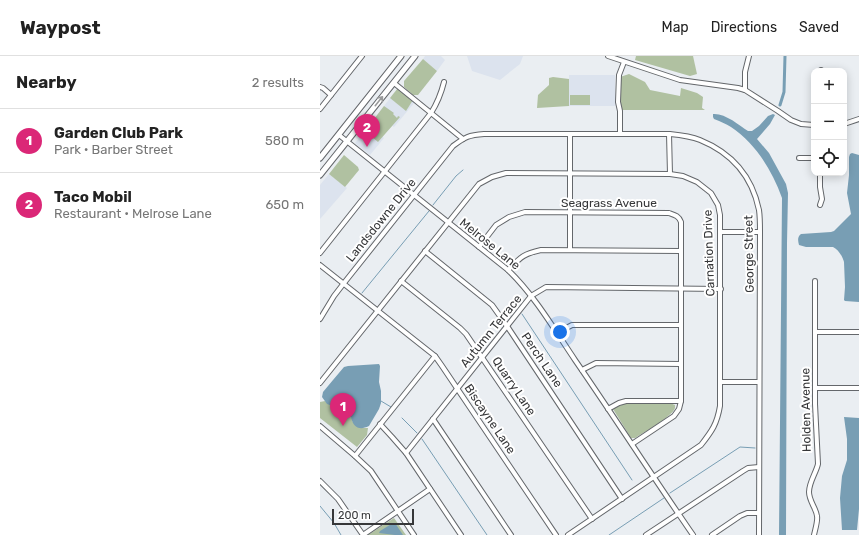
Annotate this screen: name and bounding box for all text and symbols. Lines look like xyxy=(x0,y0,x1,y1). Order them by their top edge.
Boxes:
text: Waypost xyxy=(20,16,101,39)
text: Map xyxy=(662,19,689,36)
text: Directions xyxy=(711,19,777,36)
text: Saved xyxy=(799,19,839,36)
map controls xyxy=(811,68,847,176)
button: + xyxy=(811,68,847,104)
text: Nearby xyxy=(16,72,77,92)
text: 2 results xyxy=(252,75,304,90)
one-way arrow xyxy=(375,95,383,106)
button: − xyxy=(811,104,847,140)
pin: 2 xyxy=(354,114,380,147)
text: Garden Club Park xyxy=(54,124,183,142)
text: 1 xyxy=(26,133,32,148)
text: 580 m xyxy=(265,133,304,148)
button: locate xyxy=(811,140,847,176)
text: Park · Barber Street xyxy=(54,142,173,157)
street label: Landsdowne Drive xyxy=(343,175,419,265)
text: Taco Mobil xyxy=(54,188,132,206)
street label: Seagrass Avenue xyxy=(561,196,657,210)
text: 2 xyxy=(25,197,33,212)
text: 650 m xyxy=(265,197,304,212)
text: Restaurant · Melrose Lane xyxy=(54,206,212,221)
street label: Carnation Drive xyxy=(700,209,718,297)
street label: Melrose Lane xyxy=(457,215,523,273)
street label: George Street xyxy=(741,215,757,293)
street label: Autumn Terrace xyxy=(457,292,525,370)
your location xyxy=(550,322,570,342)
street label: Perch Lane xyxy=(519,330,566,390)
street label: Quarry Lane xyxy=(489,354,539,418)
street label: Holden Avenue xyxy=(798,368,814,452)
street label: Biscayne Lane xyxy=(462,381,519,457)
pin: 1 xyxy=(330,393,356,426)
scale bar xyxy=(332,507,414,526)
text: 200 m xyxy=(338,509,371,522)

